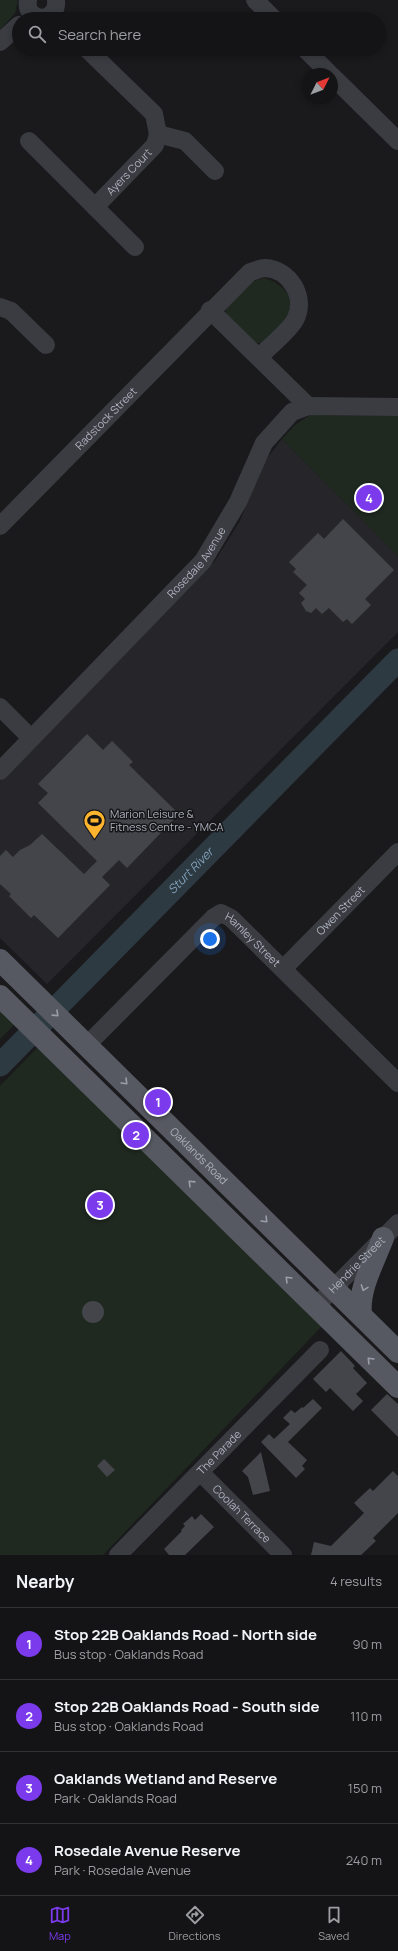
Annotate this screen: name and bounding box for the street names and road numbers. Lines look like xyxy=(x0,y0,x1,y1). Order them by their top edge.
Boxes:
street label: Ayers Court xyxy=(103,145,155,198)
street label: Radstock Street xyxy=(71,383,140,453)
street label: Rosedale Avenue xyxy=(163,523,229,601)
street label: Owen Street xyxy=(312,882,368,938)
street label: Hamley Street xyxy=(223,908,284,970)
street label: Oaklands Road xyxy=(167,1124,231,1187)
street label: Hendrie Street xyxy=(325,1233,388,1296)
street label: The Parade xyxy=(193,1426,244,1478)
street label: Coolah Terrace xyxy=(210,1481,275,1546)

